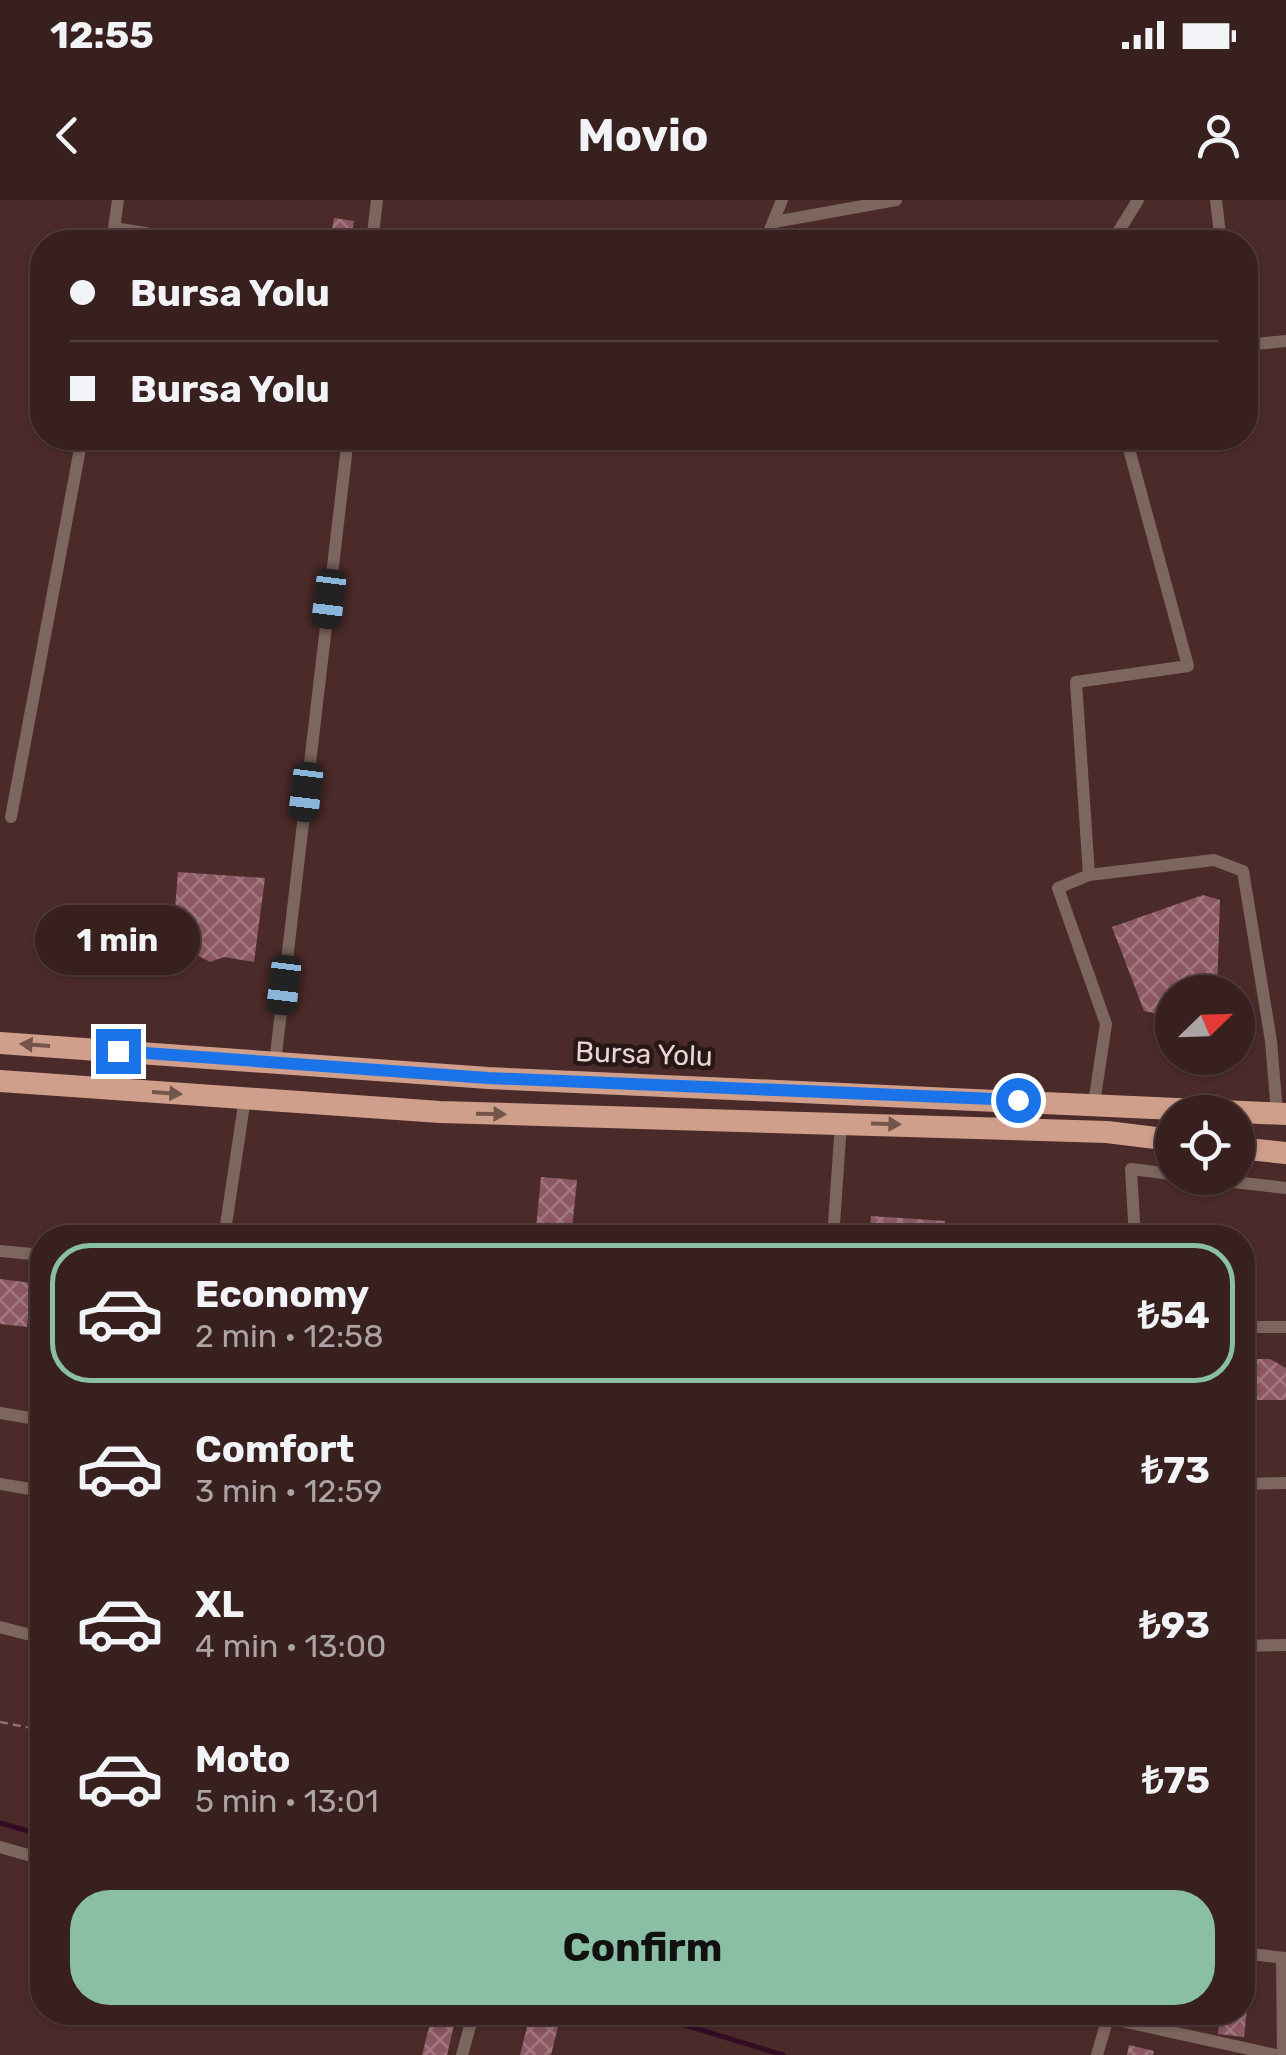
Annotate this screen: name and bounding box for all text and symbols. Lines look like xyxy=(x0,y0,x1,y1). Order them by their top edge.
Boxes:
text: 12:55 xyxy=(50,12,154,58)
icon: back xyxy=(40,108,95,163)
icon: person xyxy=(1191,108,1246,163)
text: Movio xyxy=(577,109,709,162)
text: Bursa Yolu xyxy=(130,270,330,316)
text: Bursa Yolu xyxy=(130,366,330,412)
car xyxy=(310,567,348,631)
car xyxy=(287,760,325,824)
callout: 1 min xyxy=(36,906,200,976)
text: 1 min xyxy=(77,921,158,959)
car xyxy=(265,953,303,1017)
north arrow xyxy=(1155,975,1255,1075)
map controls xyxy=(1155,975,1255,1195)
route end xyxy=(96,1029,141,1074)
street label: Bursa Yolu xyxy=(575,1035,713,1073)
one-way arrow xyxy=(19,1037,51,1053)
route start xyxy=(996,1078,1041,1123)
one-way arrow xyxy=(152,1085,184,1101)
button: locate xyxy=(1155,1095,1255,1195)
one-way arrow xyxy=(476,1106,508,1122)
one-way arrow xyxy=(871,1117,903,1133)
icon: car xyxy=(75,1268,165,1358)
text: Economy xyxy=(195,1271,369,1317)
text: ₺54 xyxy=(1138,1292,1210,1338)
text: 2 min · 12:58 xyxy=(195,1317,383,1355)
icon: car xyxy=(75,1423,165,1513)
text: Comfort xyxy=(195,1426,354,1472)
text: ₺73 xyxy=(1141,1447,1210,1493)
text: 3 min · 12:59 xyxy=(195,1472,383,1510)
icon: car xyxy=(75,1578,165,1668)
text: XL xyxy=(195,1581,244,1627)
text: ₺93 xyxy=(1139,1602,1210,1648)
text: 4 min · 13:00 xyxy=(195,1627,386,1665)
icon: car xyxy=(75,1733,165,1823)
text: Moto xyxy=(195,1736,291,1782)
text: ₺75 xyxy=(1142,1757,1210,1803)
text: 5 min · 13:01 xyxy=(195,1782,379,1820)
button: Confirm xyxy=(70,1890,1215,2005)

